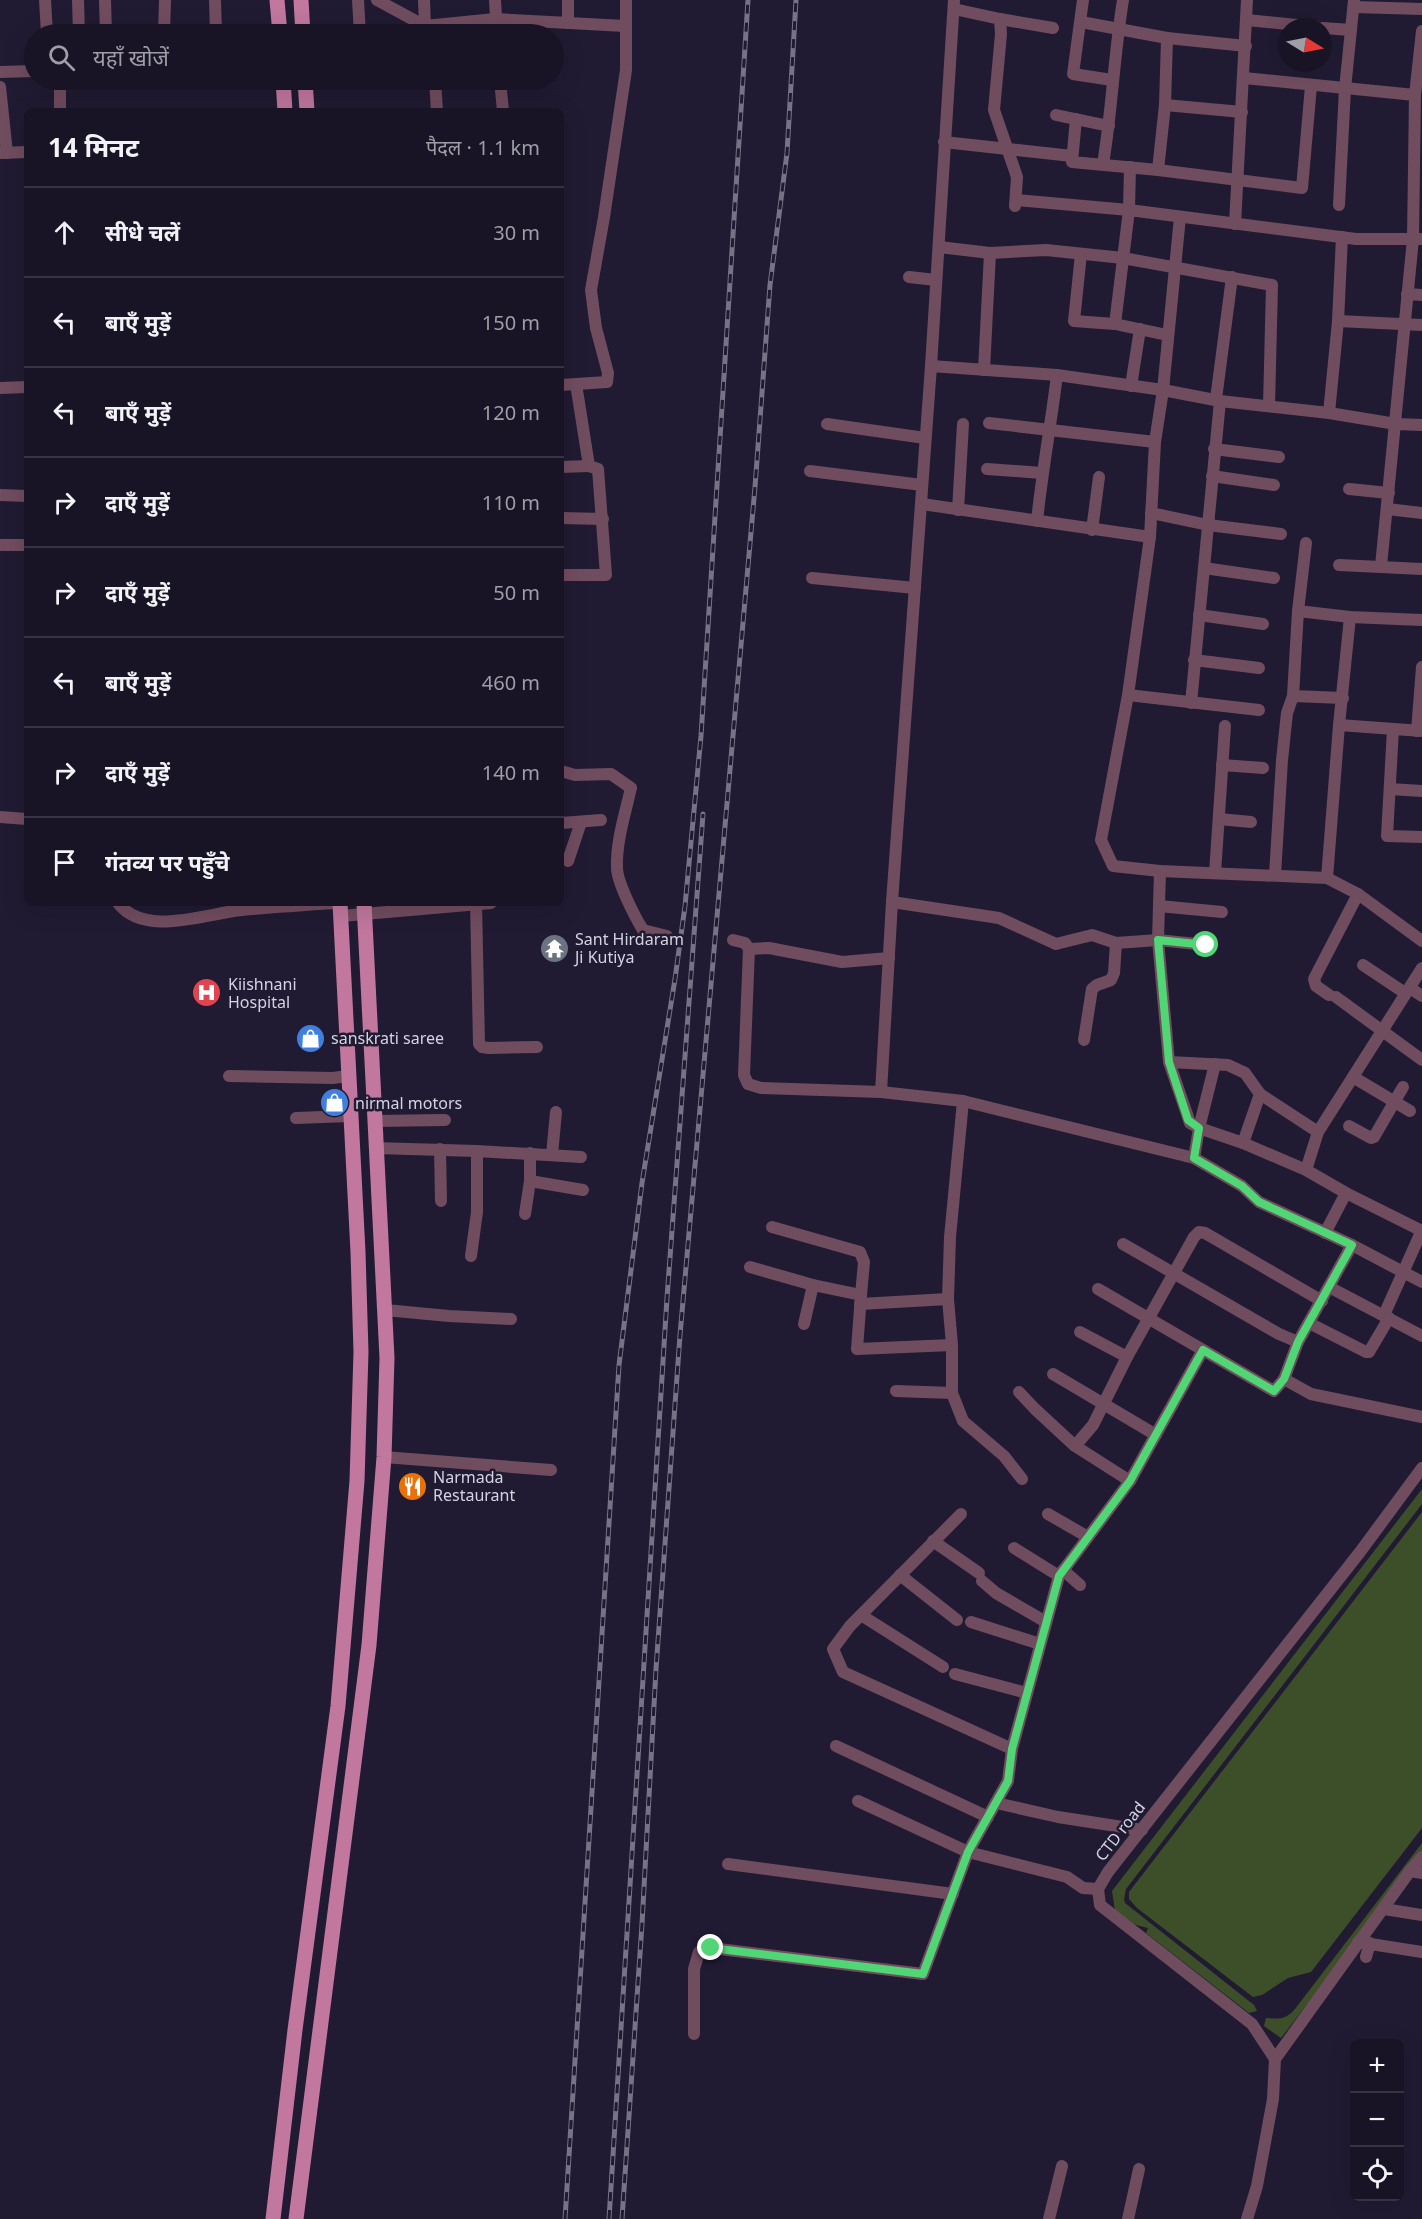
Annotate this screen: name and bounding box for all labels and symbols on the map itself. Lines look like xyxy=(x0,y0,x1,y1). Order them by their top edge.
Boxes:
north arrow xyxy=(1278,18,1332,72)
place label: Sant Hirdaram Ji Kutiya xyxy=(573,928,684,968)
route start xyxy=(1192,931,1218,957)
temple icon: Sant Hirdaram Ji Kutiya xyxy=(538,932,570,964)
place label: Kiishnani Hospital xyxy=(228,973,297,1013)
hospital icon: Kiishnani Hospital xyxy=(191,977,223,1009)
shop icon: sanskrati saree xyxy=(294,1022,326,1054)
place label: sanskrati saree xyxy=(331,1027,444,1049)
shop icon: nirmal motors xyxy=(318,1087,350,1119)
place label: nirmal motors xyxy=(355,1092,462,1114)
place label: Narmada Restaurant xyxy=(433,1466,515,1506)
restaurant icon: Narmada Restaurant xyxy=(396,1470,428,1502)
street label: CTD road xyxy=(1090,1797,1150,1865)
route end xyxy=(697,1934,723,1960)

